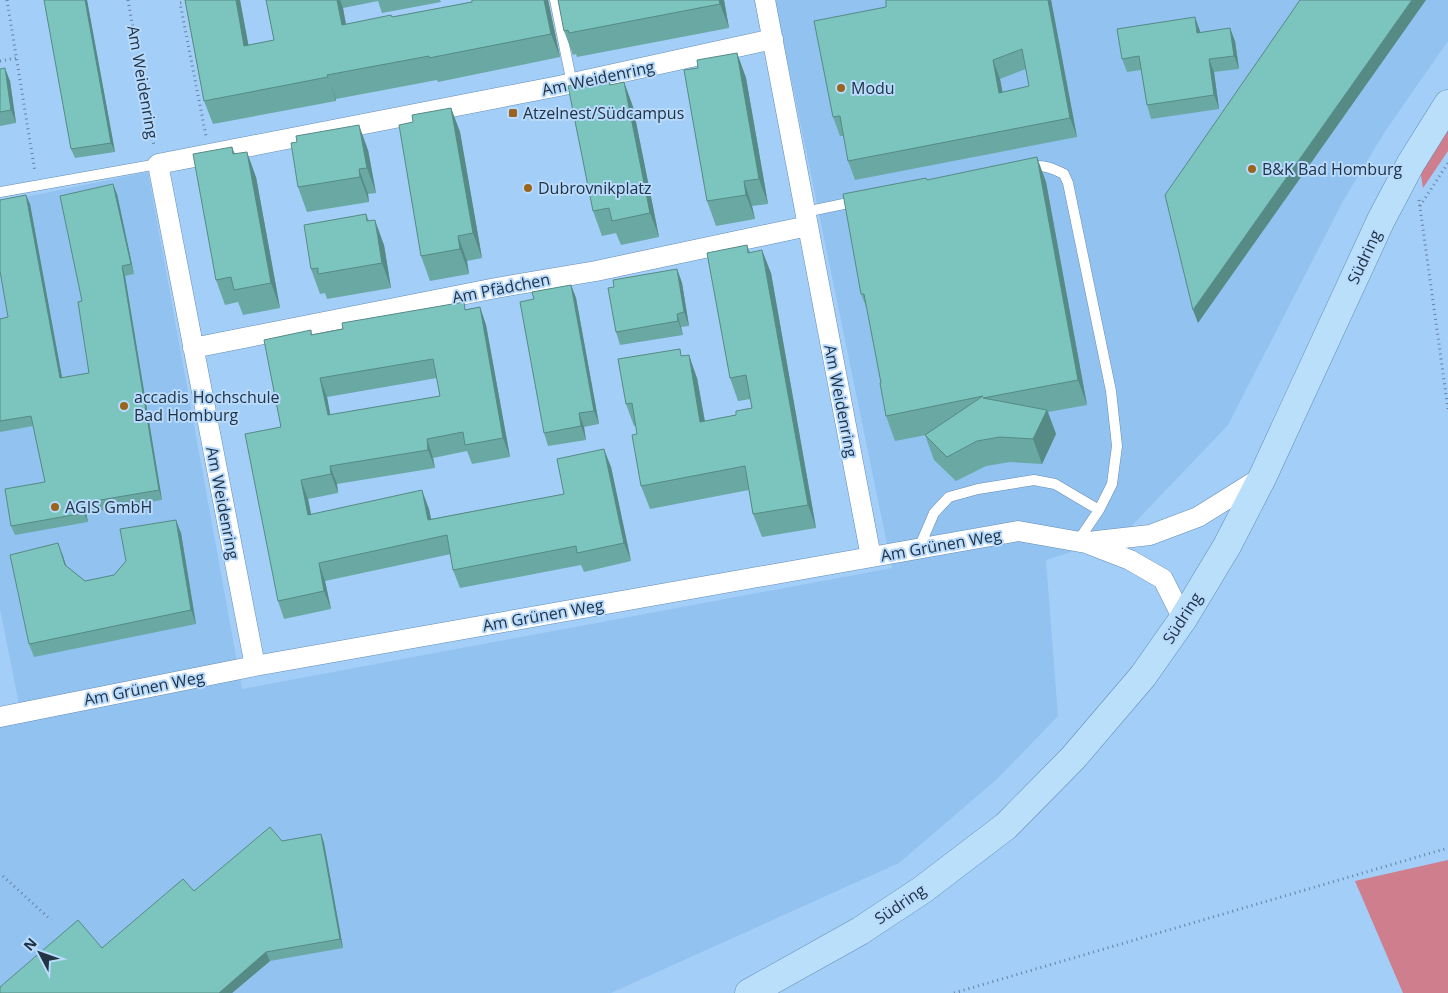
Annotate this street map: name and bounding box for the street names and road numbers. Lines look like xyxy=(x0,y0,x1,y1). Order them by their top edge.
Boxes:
street label: Am Weidenring xyxy=(122,24,164,141)
street label: Am Weidenring xyxy=(540,55,657,101)
street label: Südring xyxy=(1342,226,1386,288)
street label: Am Pfädchen xyxy=(450,268,552,308)
street label: Am Weidenring xyxy=(819,343,863,460)
street label: Am Weidenring xyxy=(201,445,245,562)
street label: Am Grünen Weg xyxy=(879,523,1003,566)
street label: Südring xyxy=(1157,588,1207,648)
street label: Am Grünen Weg xyxy=(481,593,605,636)
street label: Am Grünen Weg xyxy=(82,665,206,710)
street label: Südring xyxy=(870,879,930,929)

